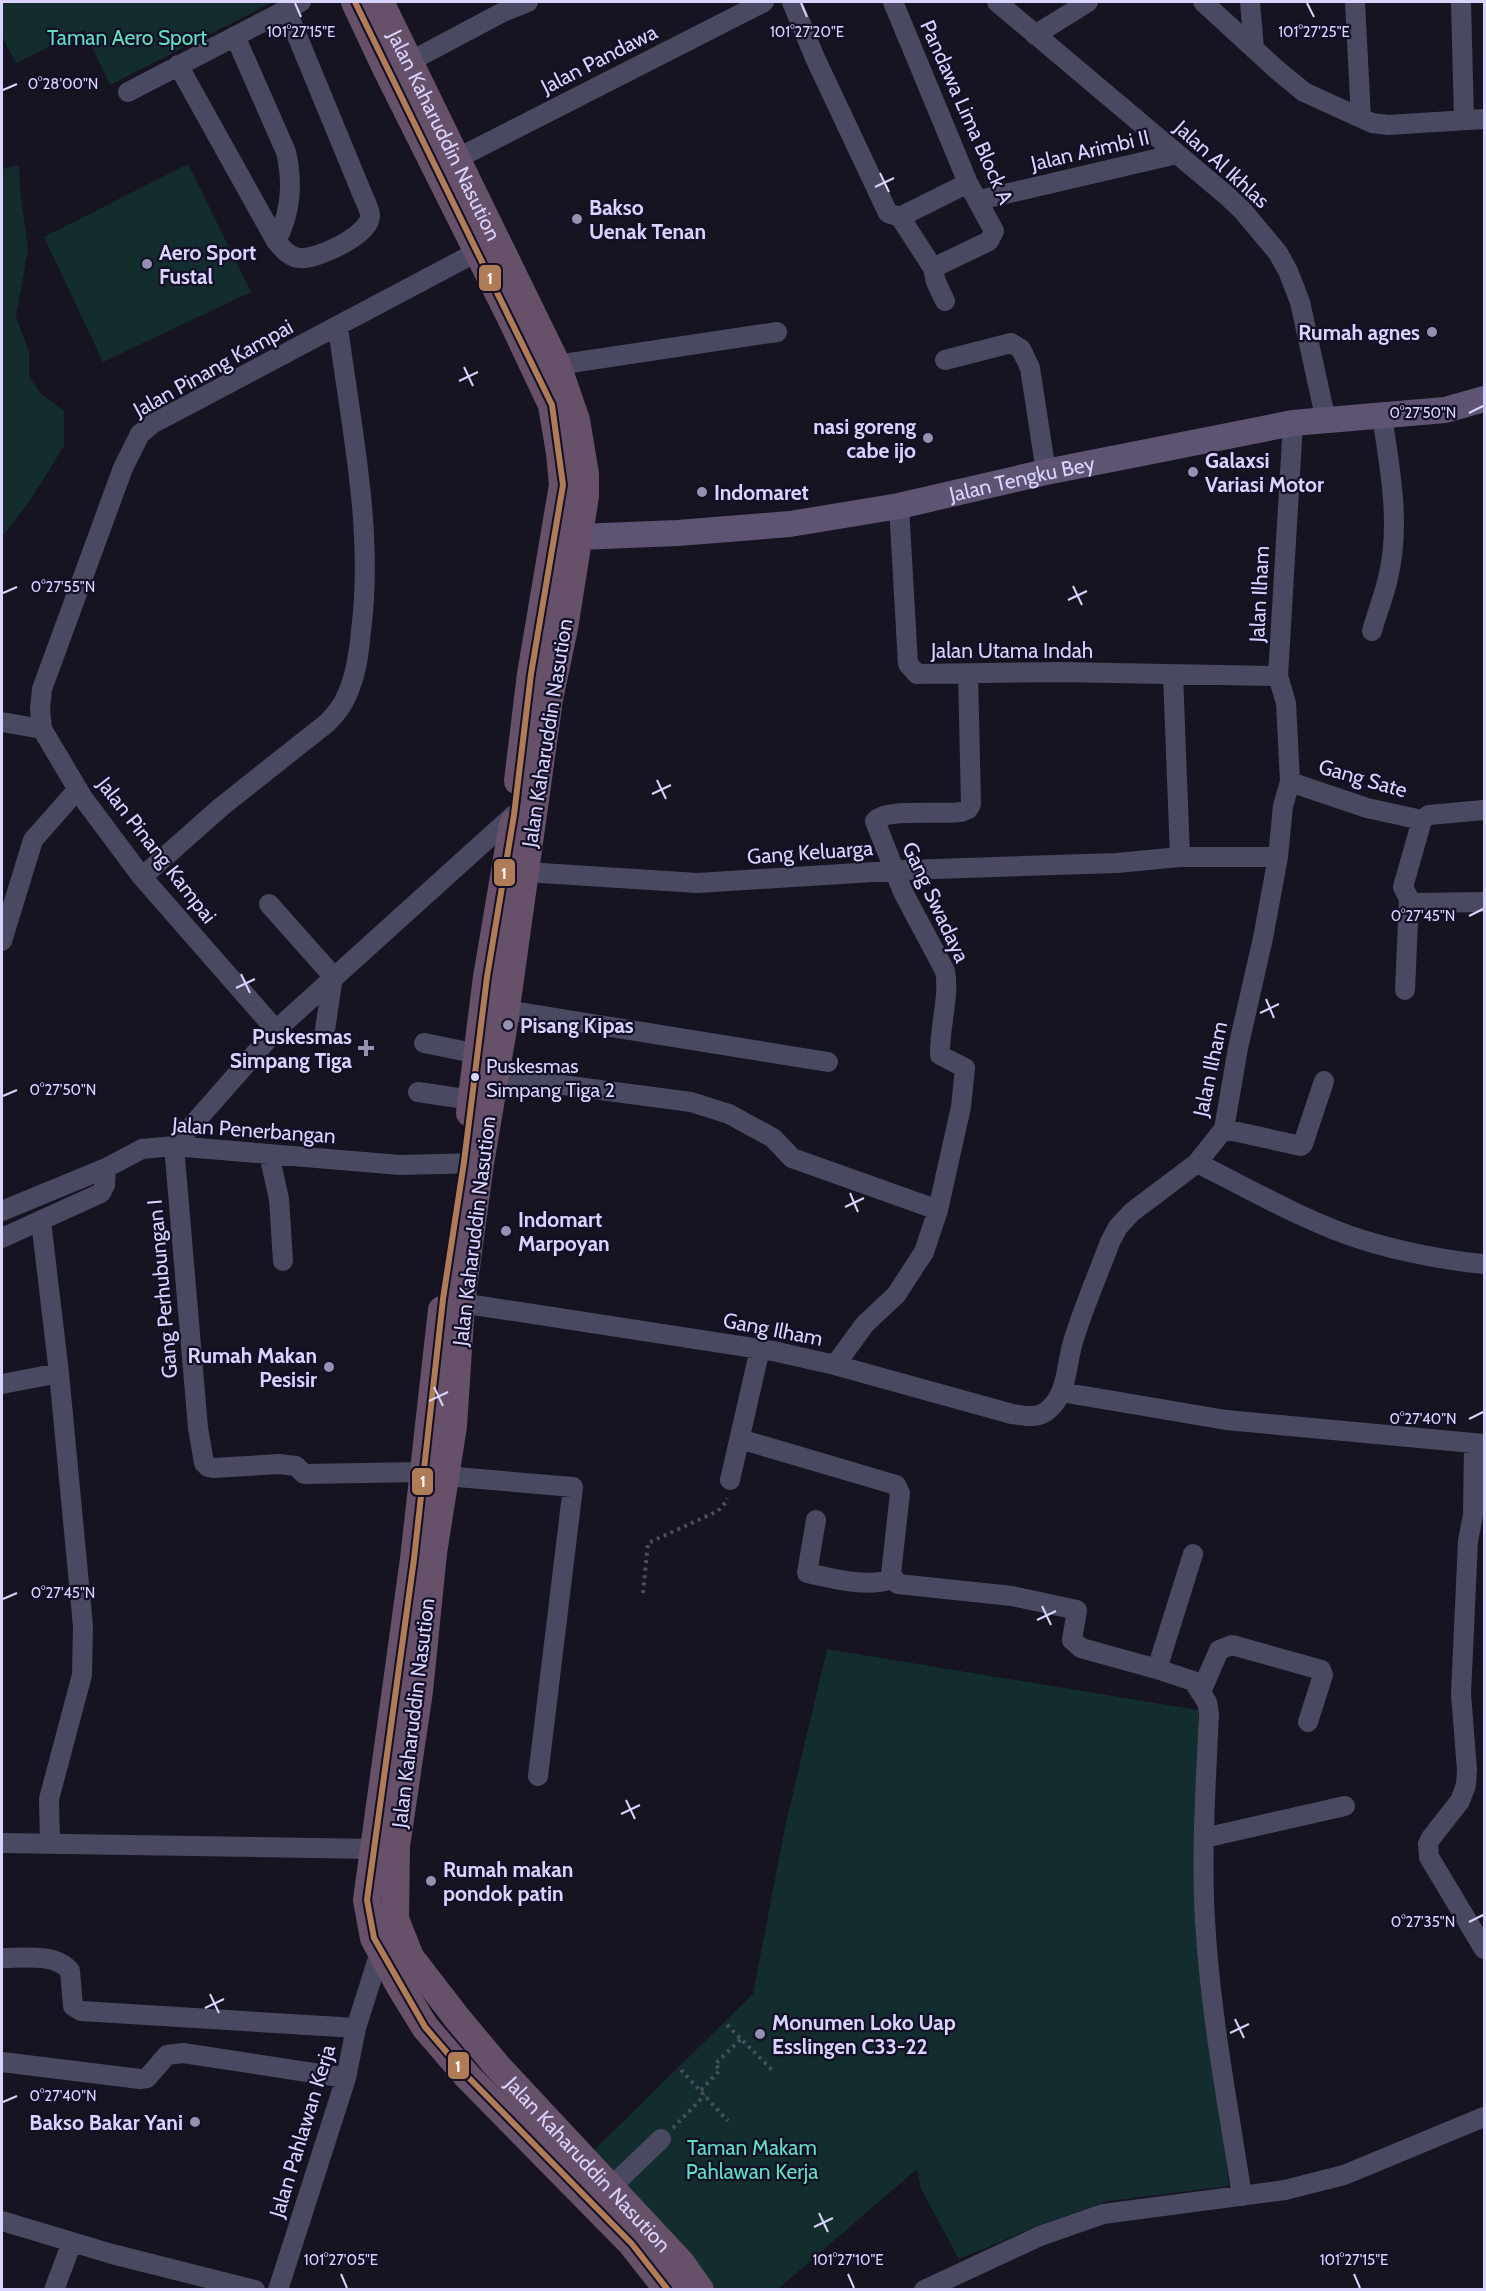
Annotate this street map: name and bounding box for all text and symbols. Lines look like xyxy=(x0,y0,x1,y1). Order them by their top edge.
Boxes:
street label: Pandawa Lima Block A xyxy=(915,16,1019,208)
street label: Jalan Pandawa xyxy=(536,19,661,99)
text: 101°27'15"E xyxy=(267,23,335,41)
text: 101°27'20"E xyxy=(770,23,844,41)
text: 101°27'25"E xyxy=(1278,23,1350,41)
park label: Taman Aero Sport xyxy=(47,25,207,50)
street label: Jalan Kaharuddin Nasution xyxy=(382,25,507,245)
text: 0°28'00"N xyxy=(28,75,98,93)
street label: Jalan Al Ikhlas xyxy=(1169,114,1275,213)
street label: Jalan Arimbi II xyxy=(1027,124,1152,176)
place label: Bakso Uenak Tenan xyxy=(589,195,706,244)
marker: Bakso Uenak Tenan xyxy=(570,212,584,226)
place label: Aero Sport Fustal xyxy=(159,240,256,289)
marker: Aero Sport Fustal xyxy=(140,257,154,271)
line badge: 1 xyxy=(478,264,502,292)
text: 1 xyxy=(487,269,493,288)
street label: Jalan Pinang Kampai xyxy=(128,314,297,423)
place label: Rumah agnes xyxy=(1298,320,1420,345)
marker: Rumah agnes xyxy=(1425,325,1439,339)
text: 0°27'50"N xyxy=(1390,404,1456,422)
place label: nasi goreng cabe ijo xyxy=(813,414,916,463)
marker: nasi goreng cabe ijo xyxy=(921,431,935,445)
place label: Galaxsi Variasi Motor xyxy=(1205,448,1324,497)
street label: Jalan Tengku Bey xyxy=(946,450,1097,507)
marker: Galaxsi Variasi Motor xyxy=(1186,465,1200,479)
place label: Indomaret xyxy=(714,480,809,505)
marker: Indomaret xyxy=(695,485,709,499)
street label: Jalan Ilham xyxy=(1244,545,1274,644)
text: 0°27'55"N xyxy=(31,578,95,596)
street label: Jalan Kaharuddin Nasution xyxy=(516,617,577,850)
street label: Jalan Utama Indah xyxy=(930,638,1093,663)
street label: Gang Sate xyxy=(1316,753,1410,803)
street label: Jalan Pinang Kampai xyxy=(92,771,222,928)
street label: Gang Keluarga xyxy=(746,835,874,869)
street label: Gang Swadaya xyxy=(897,838,975,966)
line badge: 1 xyxy=(493,858,516,887)
text: 1 xyxy=(501,864,507,883)
text: 0°27'45"N xyxy=(1391,907,1455,925)
place label: Pisang Kipas xyxy=(520,1013,634,1038)
marker: Pisang Kipas xyxy=(501,1018,515,1032)
street label: Jalan Ilham xyxy=(1188,1019,1232,1120)
place label: Puskesmas Simpang Tiga xyxy=(230,1024,353,1073)
marker: Puskesmas Simpang Tiga xyxy=(357,1039,375,1057)
place label: Puskesmas Simpang Tiga 2 xyxy=(486,1054,615,1102)
marker: Puskesmas Simpang Tiga 2 xyxy=(469,1071,481,1083)
text: 0°27'50"N xyxy=(30,1081,96,1099)
street label: Jalan Penerbangan xyxy=(170,1112,337,1148)
street label: Jalan Kaharuddin Nasution xyxy=(447,1115,500,1348)
street label: Gang Perhubungan I xyxy=(142,1199,182,1379)
place label: Indomart Marpoyan xyxy=(518,1207,610,1256)
marker: Indomart Marpoyan xyxy=(499,1224,513,1238)
street label: Gang Ilham xyxy=(721,1307,825,1351)
place label: Rumah Makan Pesisir xyxy=(188,1343,317,1392)
marker: Rumah Makan Pesisir xyxy=(322,1360,336,1374)
text: 0°27'40"N xyxy=(1389,1410,1457,1428)
line badge: 1 xyxy=(411,1467,434,1496)
text: 1 xyxy=(420,1472,426,1491)
text: 0°27'45"N xyxy=(31,1584,95,1602)
street label: Jalan Kaharuddin Nasution xyxy=(386,1597,439,1830)
place label: Rumah makan pondok patin xyxy=(443,1857,573,1906)
marker: Rumah makan pondok patin xyxy=(424,1874,438,1888)
text: 0°27'35"N xyxy=(1391,1913,1455,1931)
place label: Monumen Loko Uap Esslingen C33-22 xyxy=(772,2010,956,2059)
marker: Monumen Loko Uap Esslingen C33-22 xyxy=(753,2027,767,2041)
street label: Jalan Pahlawan Kerja xyxy=(264,2042,341,2222)
line badge: 1 xyxy=(447,2051,470,2080)
text: 1 xyxy=(455,2057,461,2076)
street label: Jalan Kaharuddin Nasution xyxy=(500,2070,677,2257)
text: 0°27'40"N xyxy=(29,2087,97,2105)
place label: Bakso Bakar Yani xyxy=(29,2110,183,2135)
marker: Bakso Bakar Yani xyxy=(188,2115,202,2129)
park label: Taman Makam Pahlawan Kerja xyxy=(686,2135,818,2185)
text: 101°27'05"E xyxy=(304,2251,378,2269)
text: 101°27'10"E xyxy=(812,2251,884,2269)
text: 101°27'15"E xyxy=(1320,2251,1388,2269)

